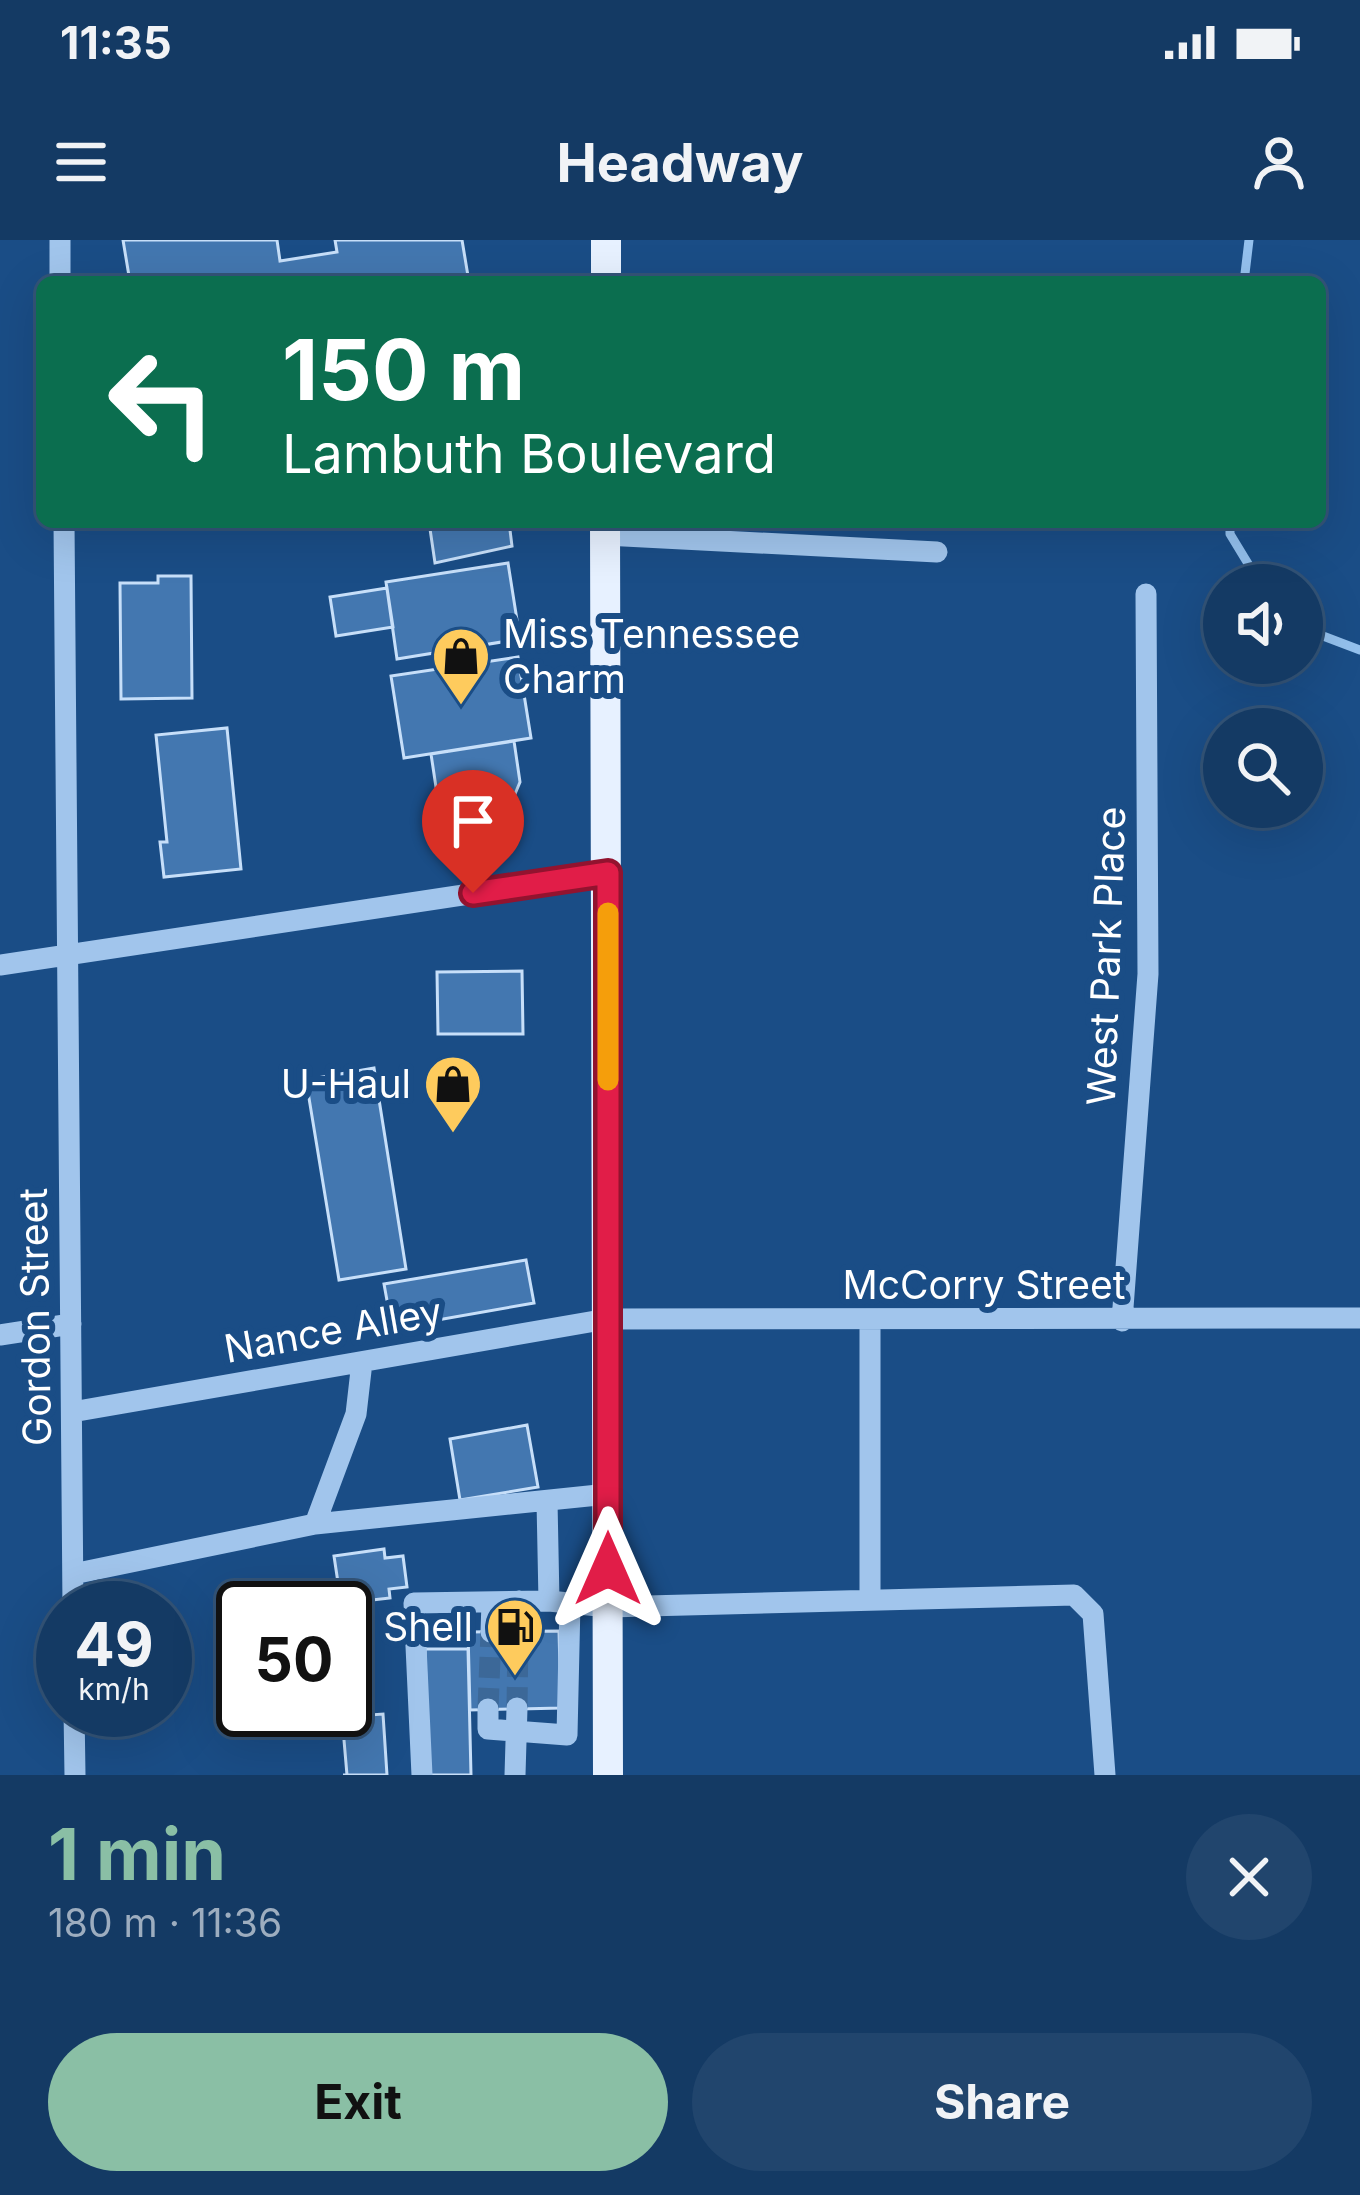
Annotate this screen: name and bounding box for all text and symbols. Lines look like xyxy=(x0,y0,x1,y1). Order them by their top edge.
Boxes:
text: 11:35 xyxy=(60,15,172,70)
icon: menu xyxy=(48,129,114,195)
icon: person xyxy=(1246,129,1312,195)
text: Headway xyxy=(556,130,804,195)
text: 150 m xyxy=(282,319,525,420)
icon: left xyxy=(84,324,240,480)
text: Lambuth Boulevard xyxy=(282,421,776,486)
map controls xyxy=(1203,564,1323,828)
button: sound xyxy=(1203,564,1323,684)
place label: Miss Tennessee Charm xyxy=(503,610,800,702)
shop icon: Miss Tennessee Charm xyxy=(430,625,492,707)
button: search xyxy=(1203,708,1323,828)
pin xyxy=(422,770,524,893)
icon: arrive xyxy=(440,788,506,854)
street label: West Park Place xyxy=(1077,806,1134,1106)
shop icon: U-Haul xyxy=(422,1053,484,1135)
place label: U-Haul xyxy=(281,1060,411,1107)
street label: Gordon Street xyxy=(9,1188,60,1446)
street label: McCorry Street xyxy=(843,1261,1125,1308)
street label: Nance Alley xyxy=(220,1287,445,1372)
position arrow xyxy=(545,1506,671,1632)
speed limit sign: 50 xyxy=(216,1581,372,1737)
fuel station icon: Shell xyxy=(484,1596,546,1678)
place label: Shell xyxy=(383,1603,473,1650)
text: 49 xyxy=(74,1608,154,1680)
text: km/h xyxy=(78,1671,150,1707)
text: 1 min xyxy=(48,1810,226,1897)
button: close xyxy=(1186,1814,1312,1940)
text: 180 m · 11:36 xyxy=(48,1899,282,1946)
button: Exit xyxy=(48,2033,668,2171)
button: Share xyxy=(692,2033,1312,2171)

